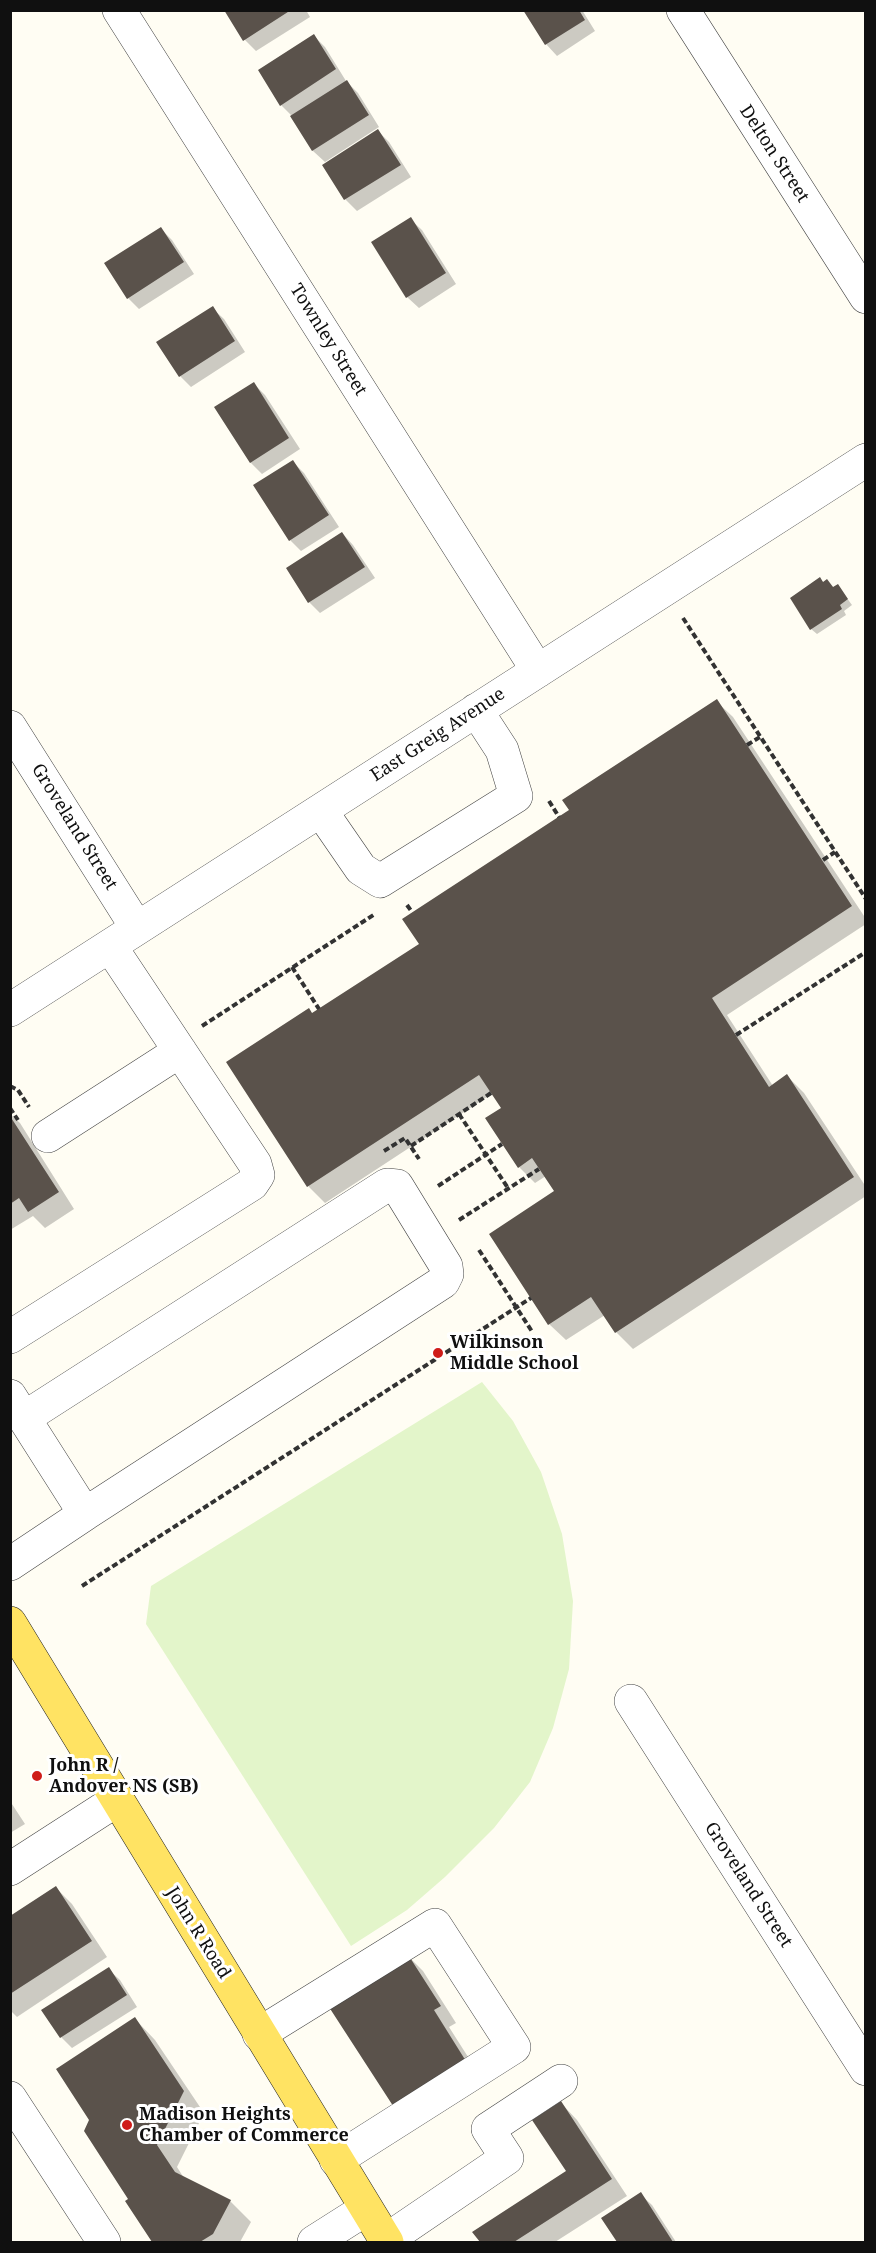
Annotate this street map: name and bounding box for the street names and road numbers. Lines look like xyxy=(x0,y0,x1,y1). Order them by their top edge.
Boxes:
street label: Delton Street xyxy=(735,101,813,207)
street label: Townley Street xyxy=(285,280,371,400)
street label: East Greig Avenue xyxy=(367,683,509,787)
street label: Groveland Street xyxy=(26,760,122,894)
street label: Groveland Street xyxy=(699,1818,797,1952)
street label: John R Road xyxy=(161,1883,235,1983)

